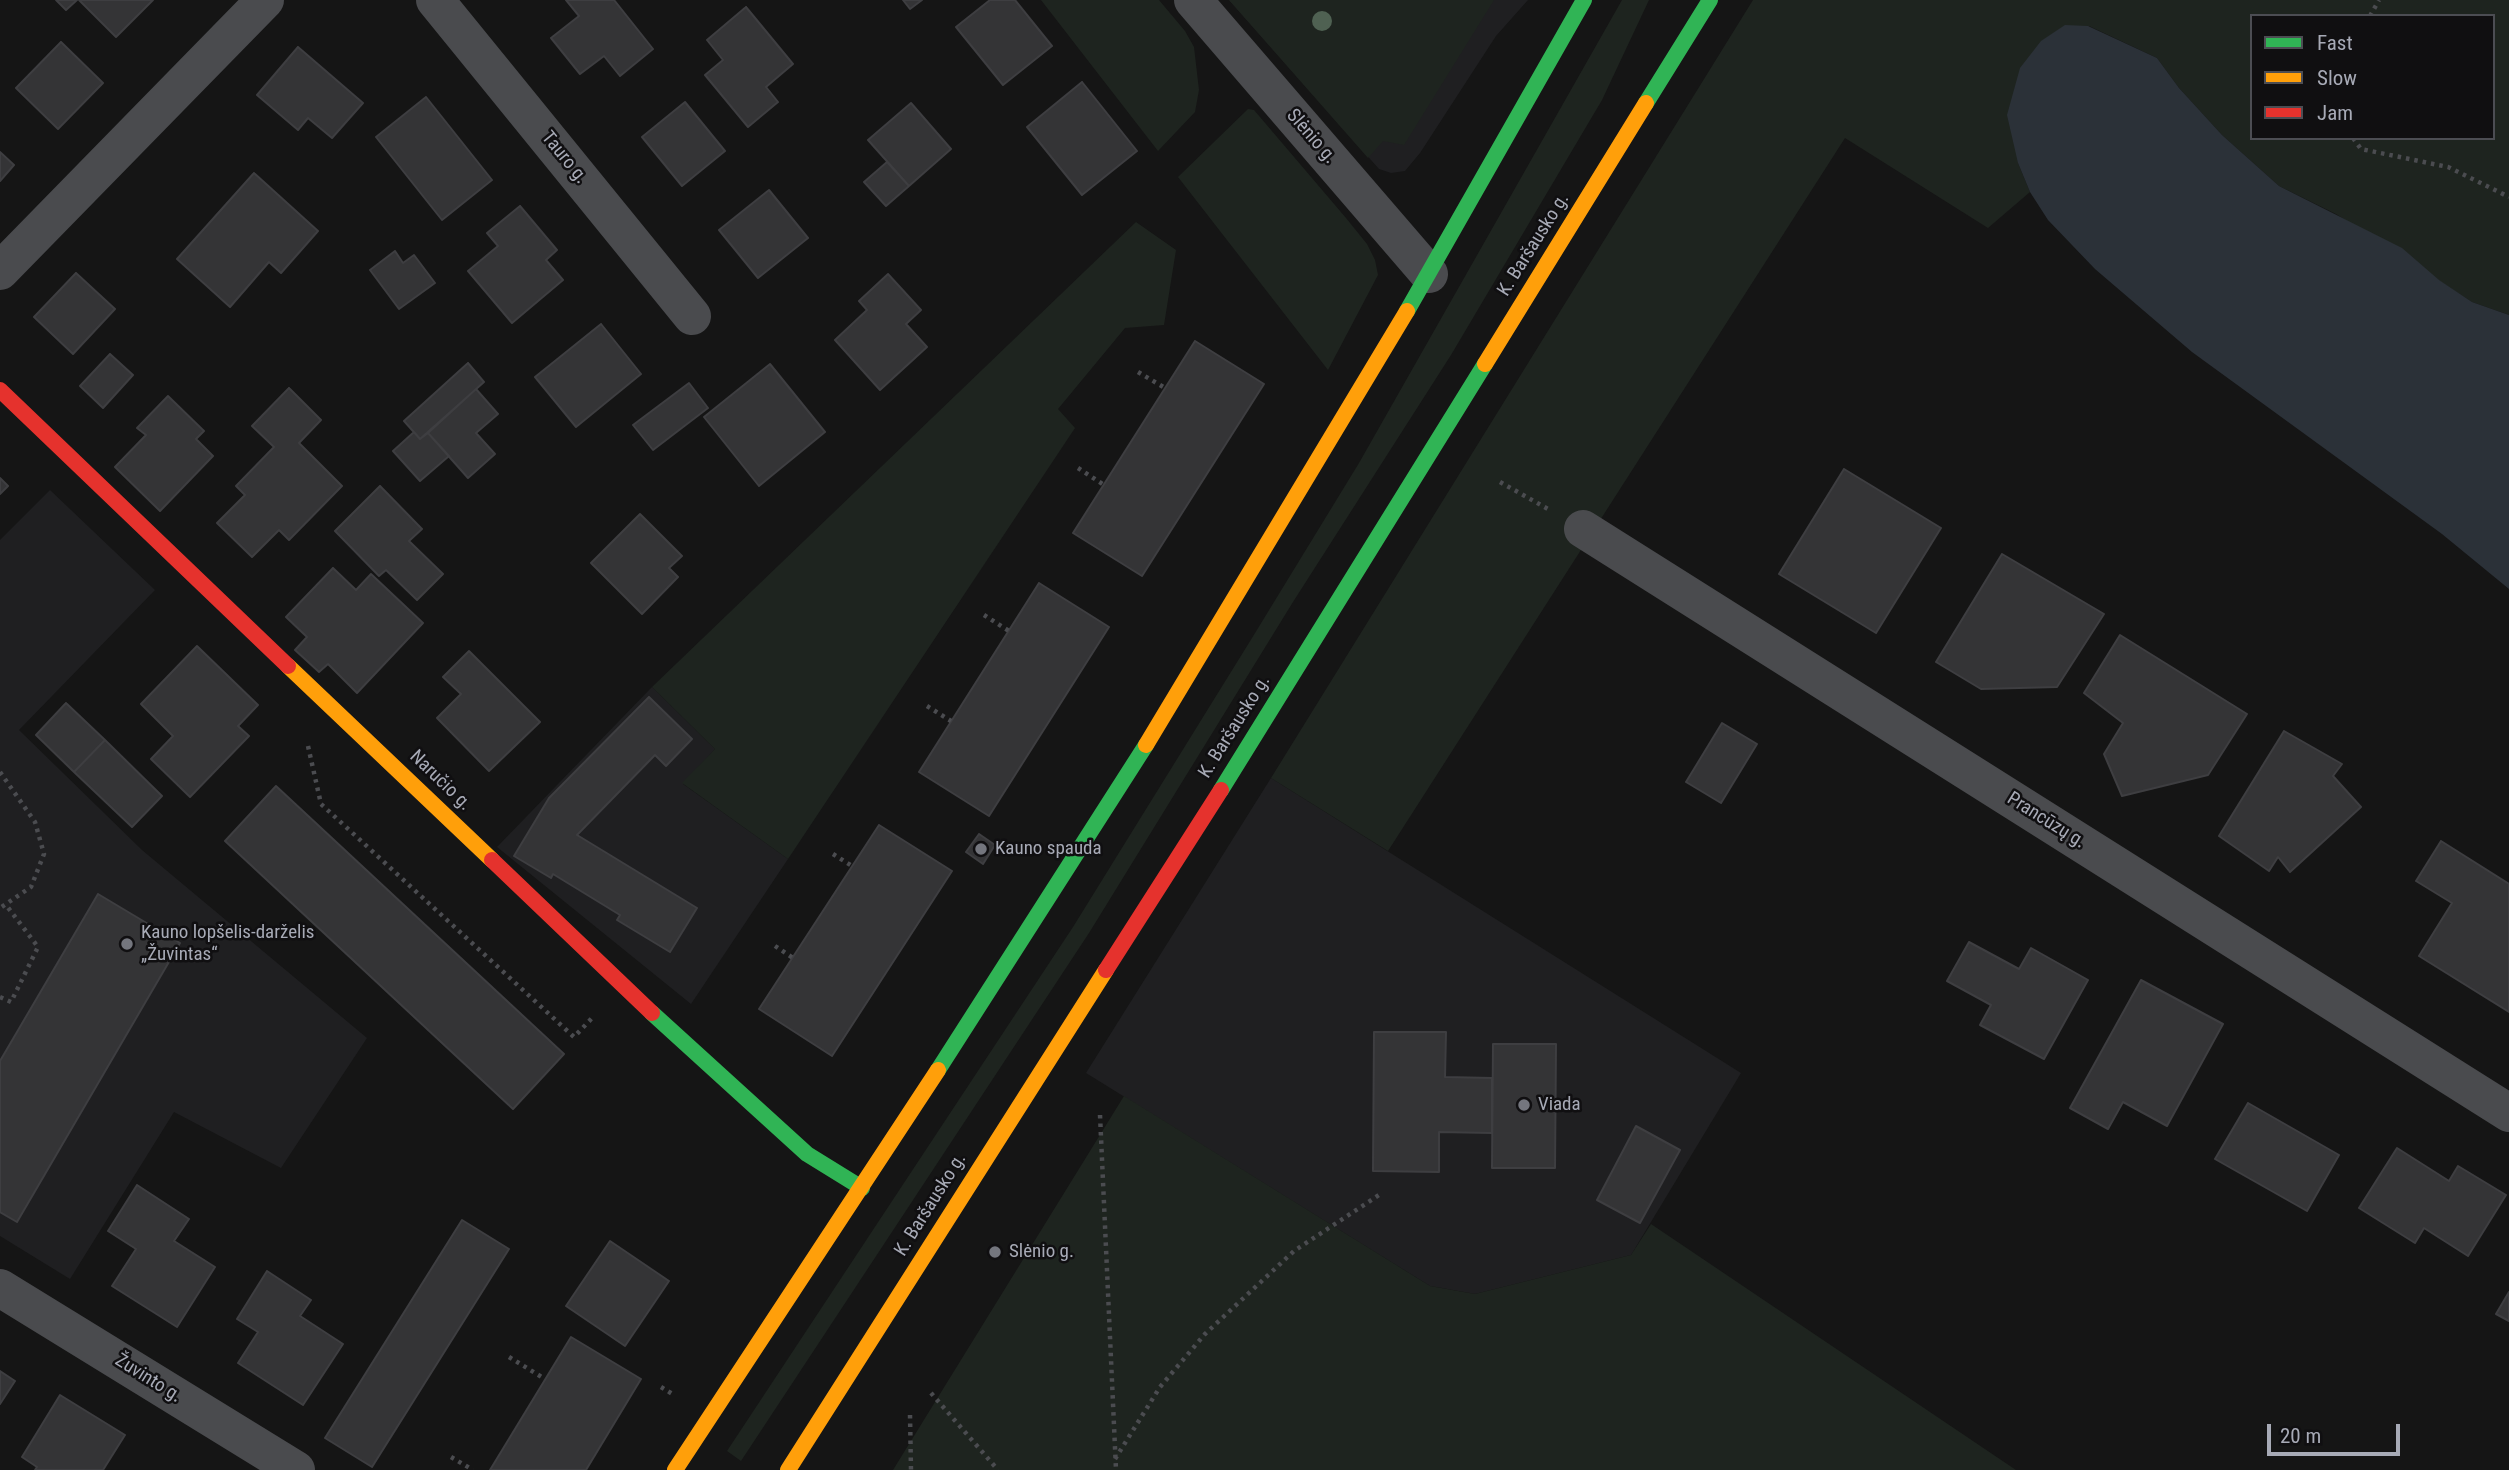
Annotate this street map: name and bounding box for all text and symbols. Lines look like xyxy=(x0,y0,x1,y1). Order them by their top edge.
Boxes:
legend xyxy=(2250,14,2495,140)
text: Fast xyxy=(2317,31,2353,55)
text: Slow xyxy=(2317,66,2357,90)
text: Jam xyxy=(2317,101,2353,125)
street label: Slėnio g. xyxy=(1281,105,1341,169)
street label: Tauro g. xyxy=(536,127,592,189)
street label: K. Baršausko g. xyxy=(1493,189,1575,301)
street label: K. Baršausko g. xyxy=(1194,671,1276,783)
street label: Naručio g. xyxy=(404,746,476,816)
street label: Prancūzų g. xyxy=(2002,788,2090,854)
place label: Kauno spauda xyxy=(995,838,1102,860)
marker: Kauno spauda xyxy=(973,841,989,857)
place label: Kauno lopšelis-darželis „Žuvintas“ xyxy=(141,922,314,966)
marker: Kauno lopšelis-darželis „Žuvintas“ xyxy=(119,936,135,952)
place label: Viada xyxy=(1538,1094,1581,1116)
marker: Viada xyxy=(1516,1097,1532,1113)
street label: K. Baršausko g. xyxy=(890,1149,972,1261)
place label: Slėnio g. xyxy=(1009,1241,1074,1263)
marker: Slėnio g. xyxy=(987,1244,1003,1260)
street label: Žuvinto g. xyxy=(110,1350,186,1408)
scale bar xyxy=(2271,1410,2404,1454)
text: 20 m xyxy=(2280,1424,2321,1448)

